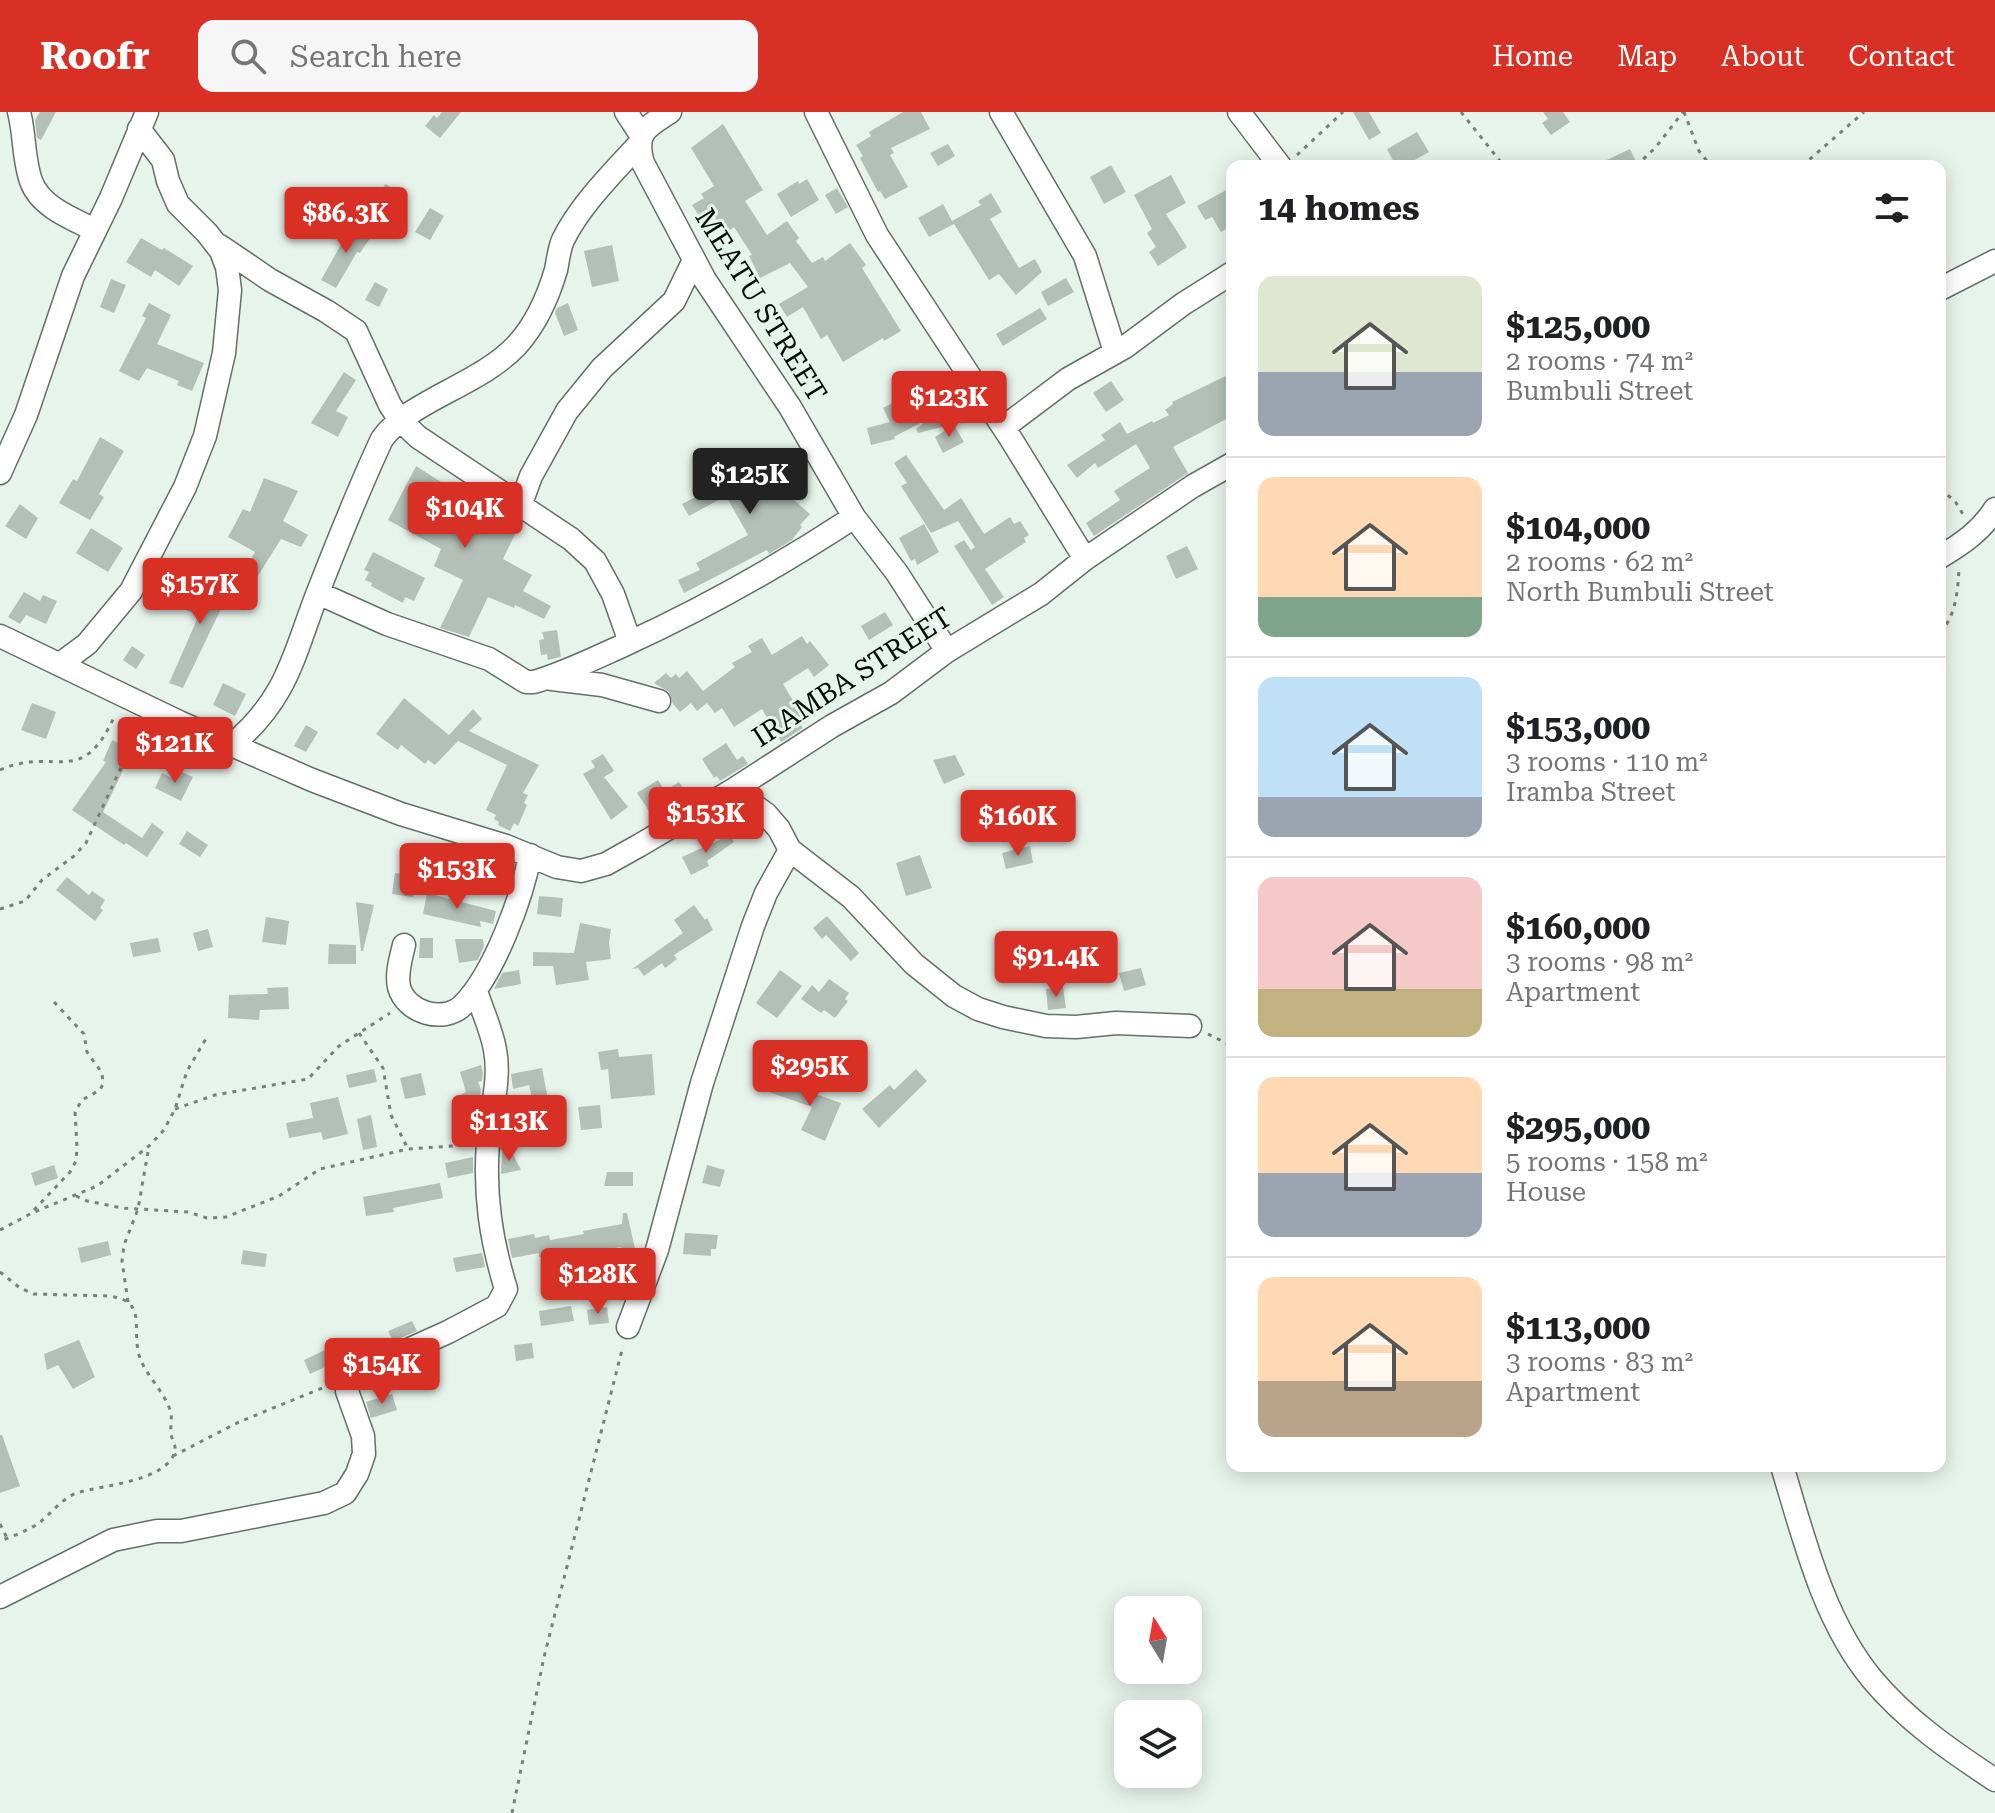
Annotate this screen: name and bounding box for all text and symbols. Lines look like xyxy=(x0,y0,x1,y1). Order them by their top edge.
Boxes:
search box xyxy=(198,20,758,92)
text: Roofr xyxy=(40,34,150,78)
icon: search xyxy=(226,34,270,78)
text: Search here xyxy=(290,39,462,74)
text: Home xyxy=(1492,40,1573,73)
text: Map xyxy=(1617,40,1677,73)
text: About xyxy=(1721,40,1804,73)
text: Contact xyxy=(1848,40,1955,73)
icon: filters xyxy=(1870,186,1914,230)
pin: $86.3K xyxy=(281,187,411,255)
text: 14 homes xyxy=(1258,188,1420,228)
text: $86.3K xyxy=(303,198,389,228)
street label: MEATU STREET xyxy=(688,202,834,408)
text: $125,000 xyxy=(1506,306,1650,346)
icon: home xyxy=(1322,308,1418,404)
text: 2 rooms · 74 m² xyxy=(1506,346,1693,376)
pin: $123K xyxy=(893,371,1005,439)
text: Bumbuli Street xyxy=(1506,376,1693,406)
text: $123K xyxy=(910,382,988,412)
pin: $125K xyxy=(694,448,806,516)
text: $125K xyxy=(711,459,789,489)
pin: $104K xyxy=(409,482,521,550)
text: $104K xyxy=(426,493,504,523)
text: $104,000 xyxy=(1506,507,1650,547)
icon: home xyxy=(1322,509,1418,605)
text: 2 rooms · 62 m² xyxy=(1506,547,1693,577)
pin: $157K xyxy=(144,558,256,626)
text: $157K xyxy=(161,569,239,599)
text: North Bumbuli Street xyxy=(1506,577,1774,607)
street label: IRAMBA STREET xyxy=(746,600,958,754)
text: $153,000 xyxy=(1506,707,1650,747)
icon: home xyxy=(1322,709,1418,805)
pin: $121K xyxy=(119,717,231,785)
text: $121K xyxy=(136,728,214,758)
text: 3 rooms · 110 m² xyxy=(1506,747,1708,777)
text: Iramba Street xyxy=(1506,777,1675,807)
pin: $153K xyxy=(650,787,762,855)
pin: $160K xyxy=(962,790,1074,858)
text: $153K xyxy=(667,798,745,828)
text: $160K xyxy=(979,801,1057,831)
pin: $153K xyxy=(401,843,513,911)
text: $153K xyxy=(418,854,496,884)
text: $160,000 xyxy=(1506,907,1650,947)
icon: home xyxy=(1322,909,1418,1005)
pin: $91.4K xyxy=(991,931,1121,999)
text: $91.4K xyxy=(1013,942,1099,972)
text: 3 rooms · 98 m² xyxy=(1506,947,1693,977)
text: Apartment xyxy=(1506,977,1640,1007)
pin: $295K xyxy=(754,1040,866,1108)
text: $295K xyxy=(771,1051,849,1081)
pin: $113K xyxy=(453,1095,565,1163)
text: $113K xyxy=(470,1106,548,1136)
text: $295,000 xyxy=(1506,1107,1650,1147)
icon: home xyxy=(1322,1109,1418,1205)
text: 5 rooms · 158 m² xyxy=(1506,1147,1708,1177)
text: House xyxy=(1506,1177,1586,1207)
pin: $128K xyxy=(542,1248,654,1316)
text: $128K xyxy=(559,1259,637,1289)
text: $113,000 xyxy=(1506,1307,1650,1347)
icon: home xyxy=(1322,1309,1418,1405)
pin: $154K xyxy=(326,1338,438,1406)
text: 3 rooms · 83 m² xyxy=(1506,1347,1693,1377)
text: $154K xyxy=(343,1349,421,1379)
text: Apartment xyxy=(1506,1377,1640,1407)
north arrow xyxy=(1114,1596,1202,1684)
map controls xyxy=(1114,1596,1202,1788)
button: layers xyxy=(1114,1700,1202,1788)

